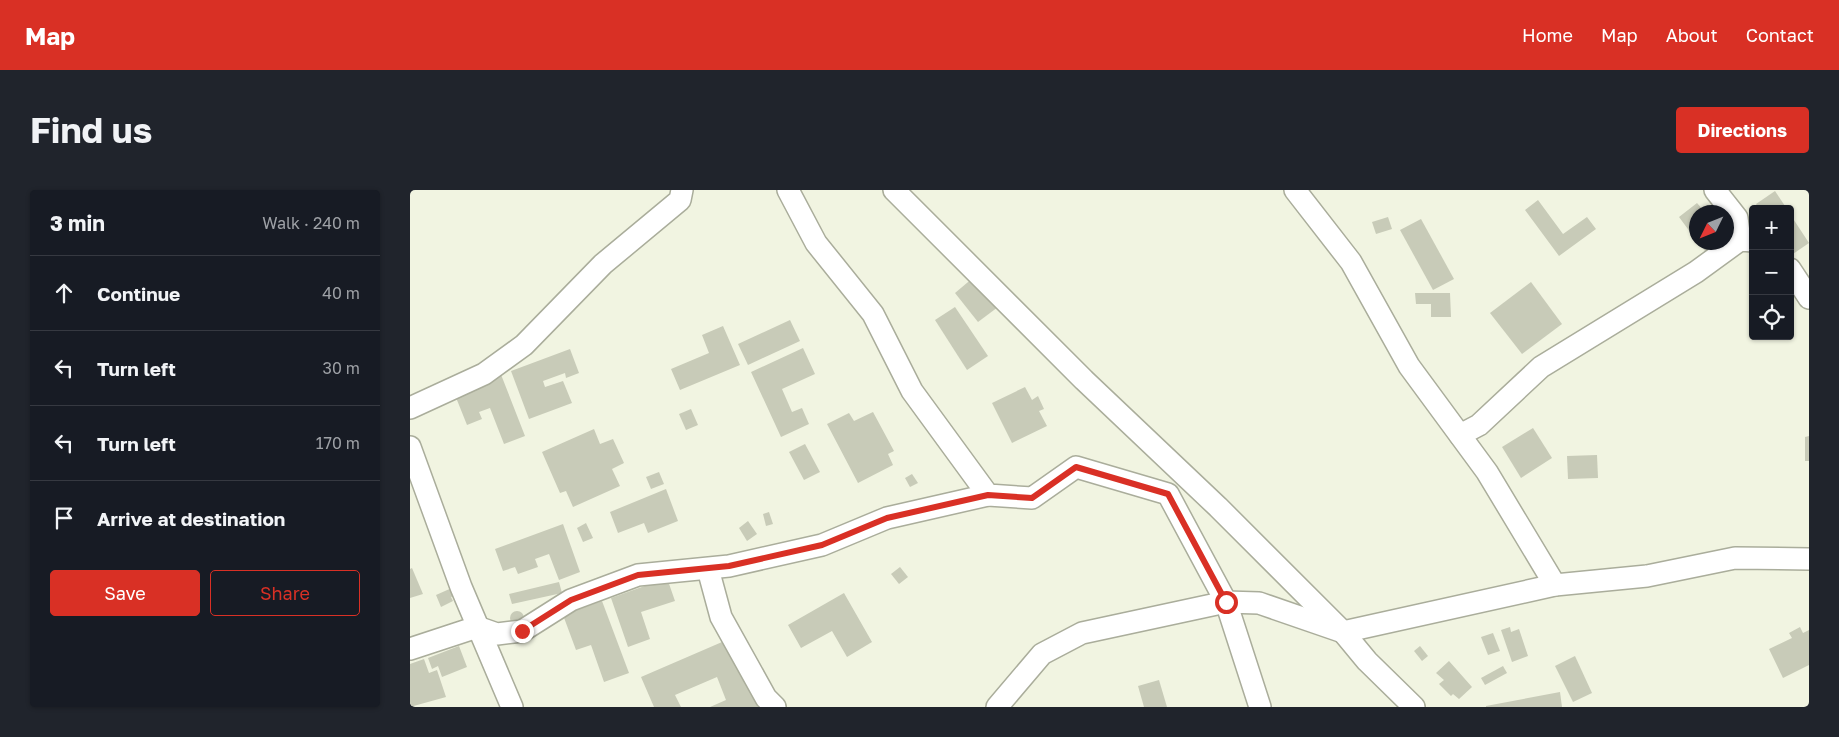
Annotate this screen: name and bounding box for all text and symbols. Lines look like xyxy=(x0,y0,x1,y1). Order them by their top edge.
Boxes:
text: Map xyxy=(25,21,75,50)
text: Home xyxy=(1522,24,1573,46)
text: Map xyxy=(1601,24,1638,46)
text: About xyxy=(1666,24,1718,46)
text: Contact xyxy=(1746,24,1814,46)
button: Directions xyxy=(1676,107,1809,153)
text: Find us xyxy=(30,109,152,151)
north arrow xyxy=(1689,205,1734,250)
map controls xyxy=(1749,205,1794,340)
button: + xyxy=(1749,205,1794,250)
text: 3 min xyxy=(50,210,105,236)
text: Walk · 240 m xyxy=(262,213,360,233)
button: − xyxy=(1749,250,1794,295)
icon: ahead xyxy=(50,279,78,307)
text: Continue xyxy=(97,282,180,305)
text: 40 m xyxy=(322,283,360,303)
button: locate xyxy=(1749,295,1794,340)
icon: left xyxy=(50,354,78,382)
text: Turn left xyxy=(97,357,176,380)
text: 30 m xyxy=(323,358,360,378)
icon: left xyxy=(50,429,78,457)
text: Turn left xyxy=(97,432,176,455)
text: 170 m xyxy=(316,433,360,453)
icon: arrive xyxy=(50,504,78,532)
text: Arrive at destination xyxy=(97,507,285,530)
button: Save xyxy=(50,570,200,616)
button: Share xyxy=(210,570,360,616)
route start xyxy=(1215,591,1238,614)
route end xyxy=(511,620,534,643)

